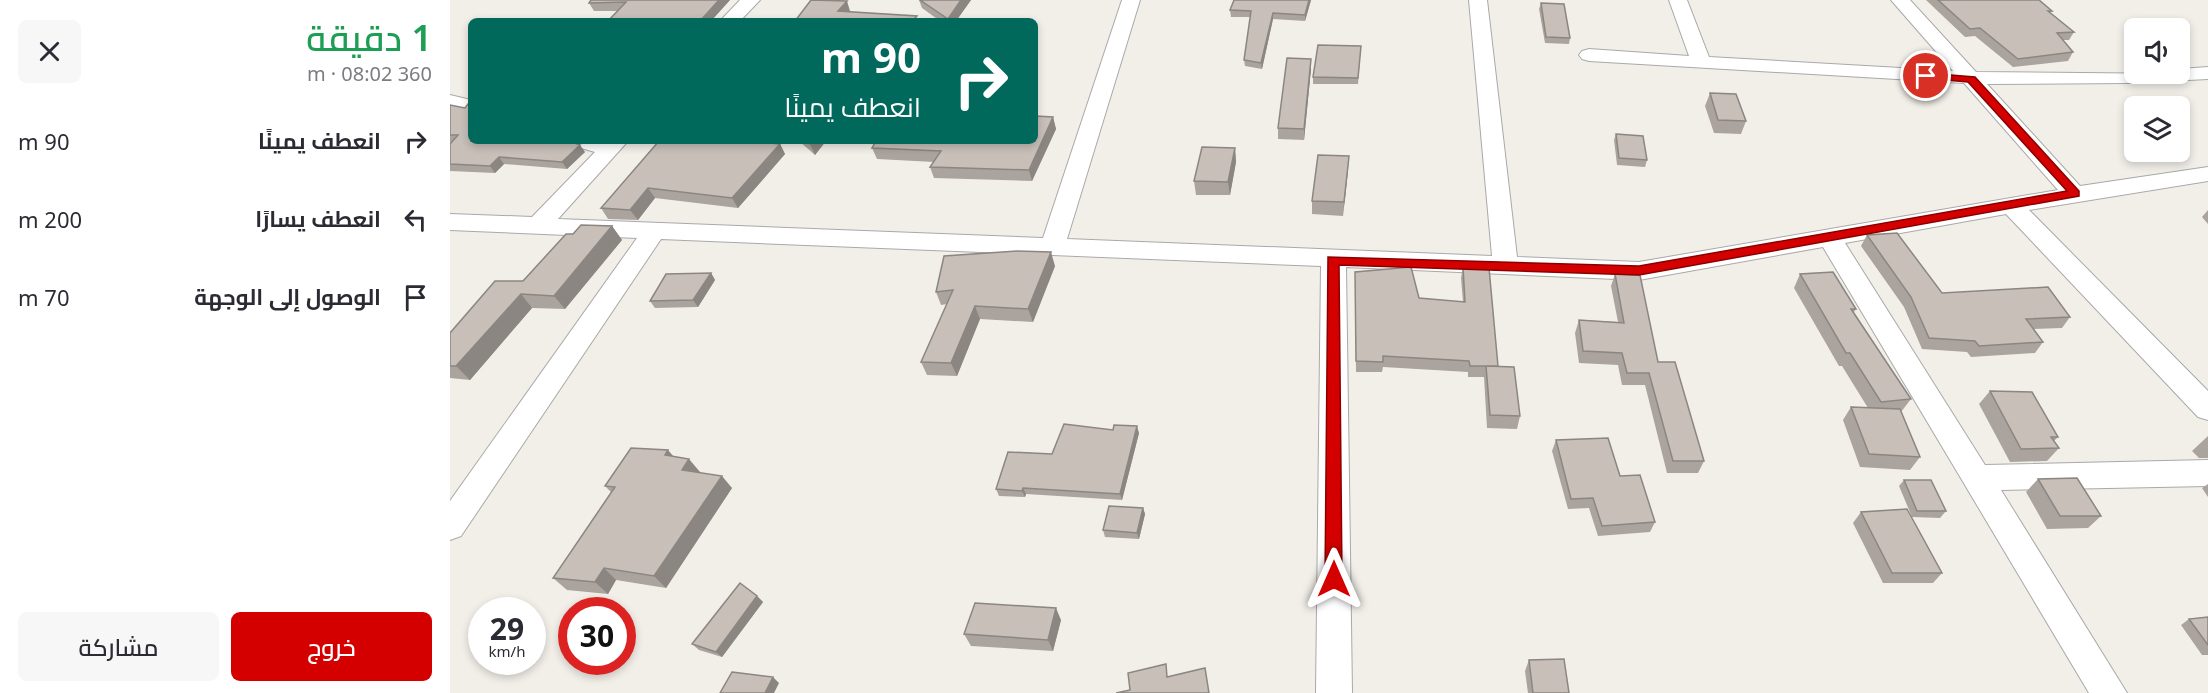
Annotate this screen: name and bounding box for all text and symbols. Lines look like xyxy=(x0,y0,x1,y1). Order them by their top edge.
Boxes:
text: 1 دقيقة xyxy=(306,13,432,62)
map controls xyxy=(2124,18,2190,162)
button: sound xyxy=(2124,18,2190,84)
button: close xyxy=(18,20,81,83)
text: 90 m xyxy=(821,28,921,85)
icon: right xyxy=(942,42,1020,120)
pin xyxy=(1900,50,1951,101)
icon: arrive xyxy=(1909,59,1942,92)
text: 360 m · 08:02 xyxy=(307,60,432,87)
text: انعطف يمينًا xyxy=(784,88,921,125)
button: layers xyxy=(2124,96,2190,162)
text: انعطف يمينًا xyxy=(258,125,381,155)
icon: right xyxy=(399,125,432,158)
text: 90 m xyxy=(18,126,69,156)
text: انعطف يسارًا xyxy=(255,203,381,233)
icon: left xyxy=(399,203,432,236)
text: 200 m xyxy=(18,204,82,234)
text: الوصول إلى الوجهة xyxy=(194,281,381,311)
icon: arrive xyxy=(399,281,432,314)
text: 70 m xyxy=(18,282,69,312)
position arrow xyxy=(1302,547,1366,611)
speed limit sign: 30 xyxy=(558,597,636,675)
text: 29 xyxy=(490,608,524,649)
button: مشاركة xyxy=(18,612,219,681)
button: خروج xyxy=(231,612,432,681)
text: km/h xyxy=(489,641,525,661)

